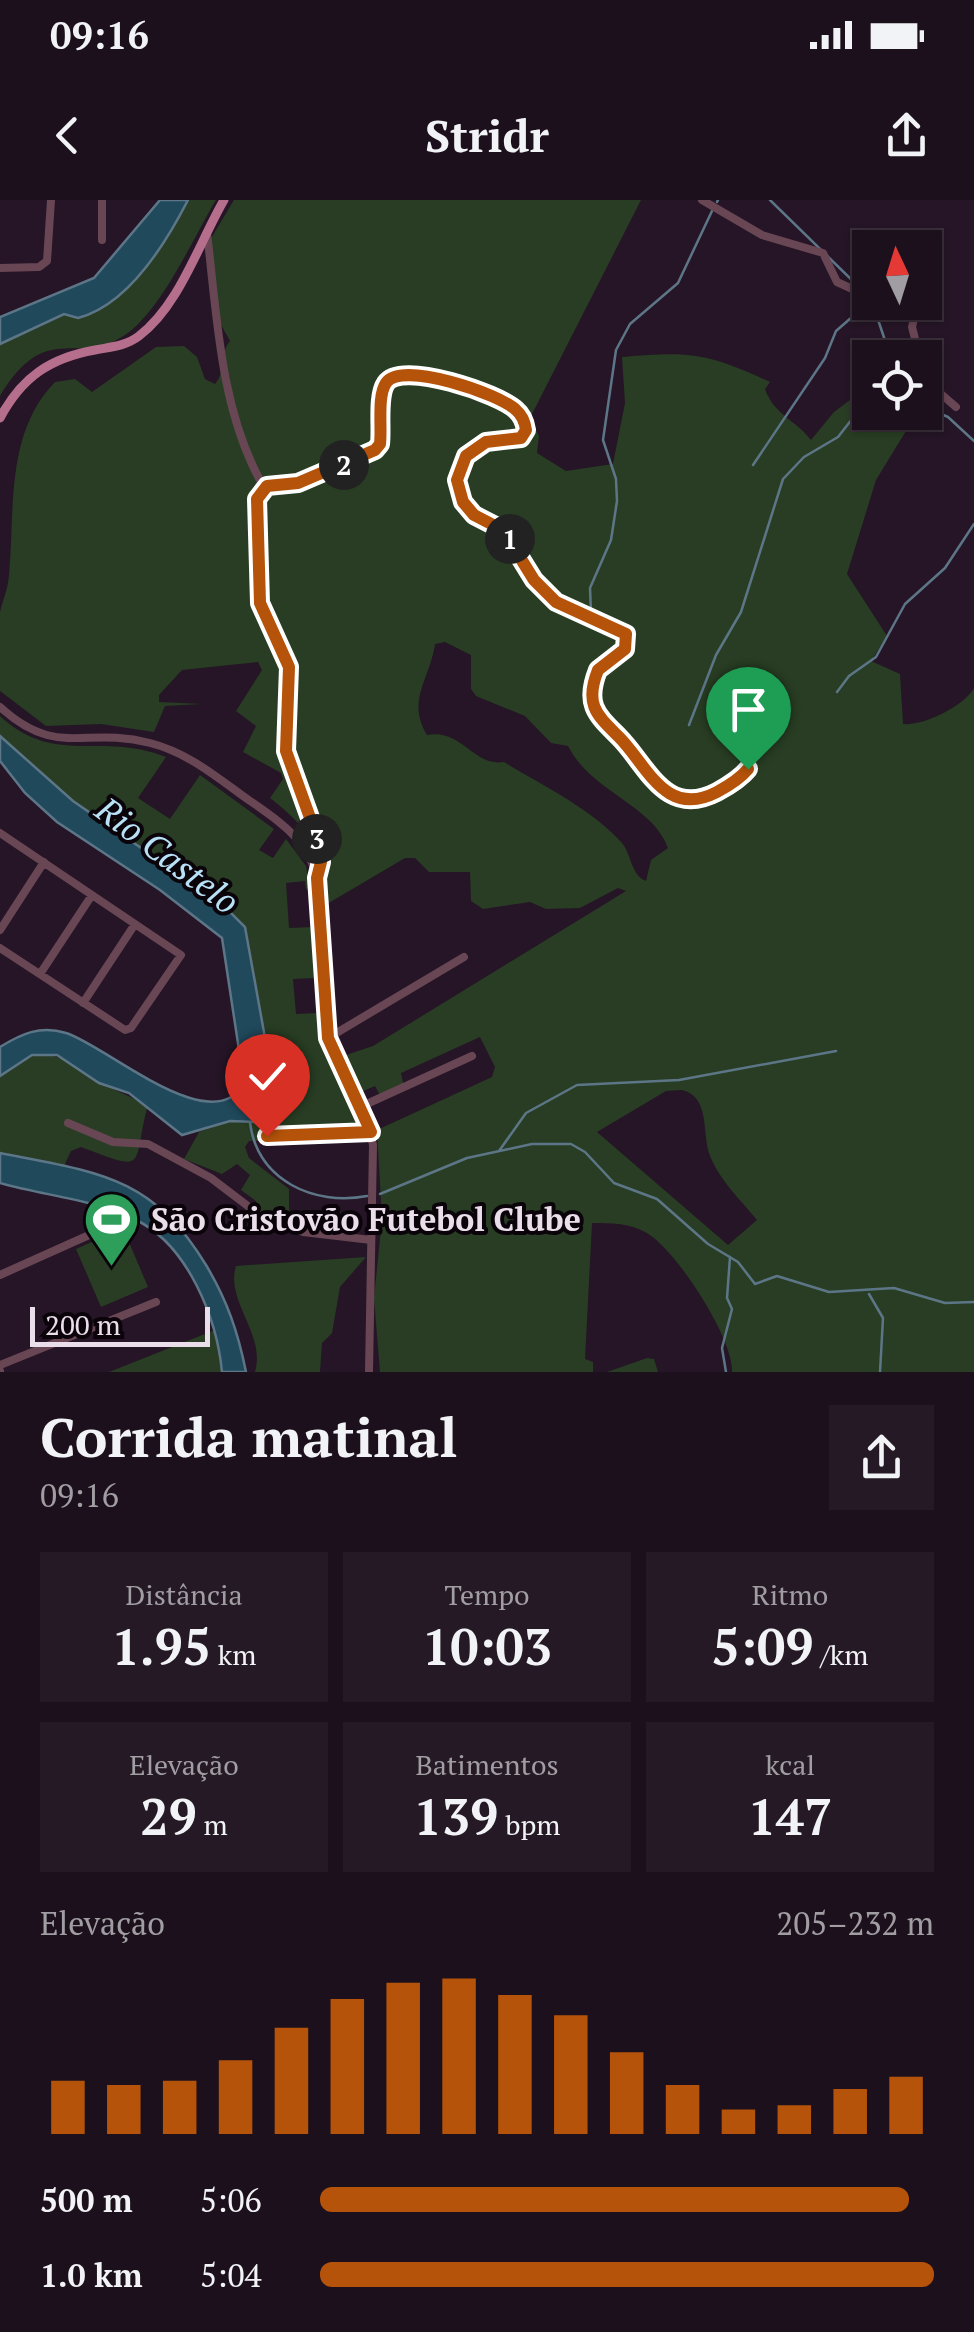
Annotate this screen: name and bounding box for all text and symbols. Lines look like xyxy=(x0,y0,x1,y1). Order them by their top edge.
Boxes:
text: 09:16 xyxy=(50,10,149,60)
text: Stridr xyxy=(425,105,549,165)
icon: back xyxy=(40,108,95,163)
icon: share xyxy=(879,108,934,163)
north arrow xyxy=(852,230,942,320)
map controls xyxy=(852,230,942,430)
button: locate xyxy=(852,340,942,430)
pin: 2 xyxy=(319,440,369,490)
text: 2 xyxy=(336,446,352,483)
pin: 1 xyxy=(485,514,535,564)
text: 1 xyxy=(502,520,518,557)
pin xyxy=(706,667,791,770)
icon: arrive xyxy=(721,682,776,737)
water label: Rio Castelo xyxy=(86,785,249,924)
pin: 3 xyxy=(292,814,342,864)
text: 3 xyxy=(309,820,325,857)
pin xyxy=(225,1034,310,1137)
icon: check xyxy=(240,1049,295,1104)
sports icon: São Cristovão Futebol Clube xyxy=(82,1189,142,1268)
place label: São Cristovão Futebol Clube xyxy=(151,1198,581,1240)
scale bar xyxy=(30,1302,210,1346)
text: 200 m xyxy=(45,1306,121,1343)
text: Corrida matinal xyxy=(40,1400,457,1473)
button: share xyxy=(829,1405,934,1510)
text: 09:16 xyxy=(40,1474,119,1516)
text: Distância xyxy=(125,1576,243,1613)
text: Tempo xyxy=(444,1576,530,1613)
text: Ritmo xyxy=(752,1576,828,1613)
text: 1.95 xyxy=(112,1613,211,1679)
text: 10:03 xyxy=(422,1613,552,1679)
text: 5:09 xyxy=(712,1613,813,1679)
text: km xyxy=(211,1636,256,1673)
text: /km xyxy=(813,1636,868,1673)
text: Elevação xyxy=(129,1746,239,1783)
text: Batimentos xyxy=(415,1746,559,1783)
text: kcal xyxy=(765,1746,815,1783)
text: 29 xyxy=(140,1783,197,1849)
text: 139 xyxy=(414,1783,498,1849)
text: 147 xyxy=(748,1783,832,1849)
text: m xyxy=(197,1806,228,1843)
text: bpm xyxy=(498,1806,560,1843)
text: Elevação xyxy=(40,1902,165,1944)
text: 205–232 m xyxy=(776,1902,934,1944)
text: 500 m xyxy=(40,2179,132,2221)
text: 5:06 xyxy=(200,2179,262,2221)
text: 1.0 km xyxy=(40,2254,143,2296)
text: 5:04 xyxy=(200,2254,262,2296)

